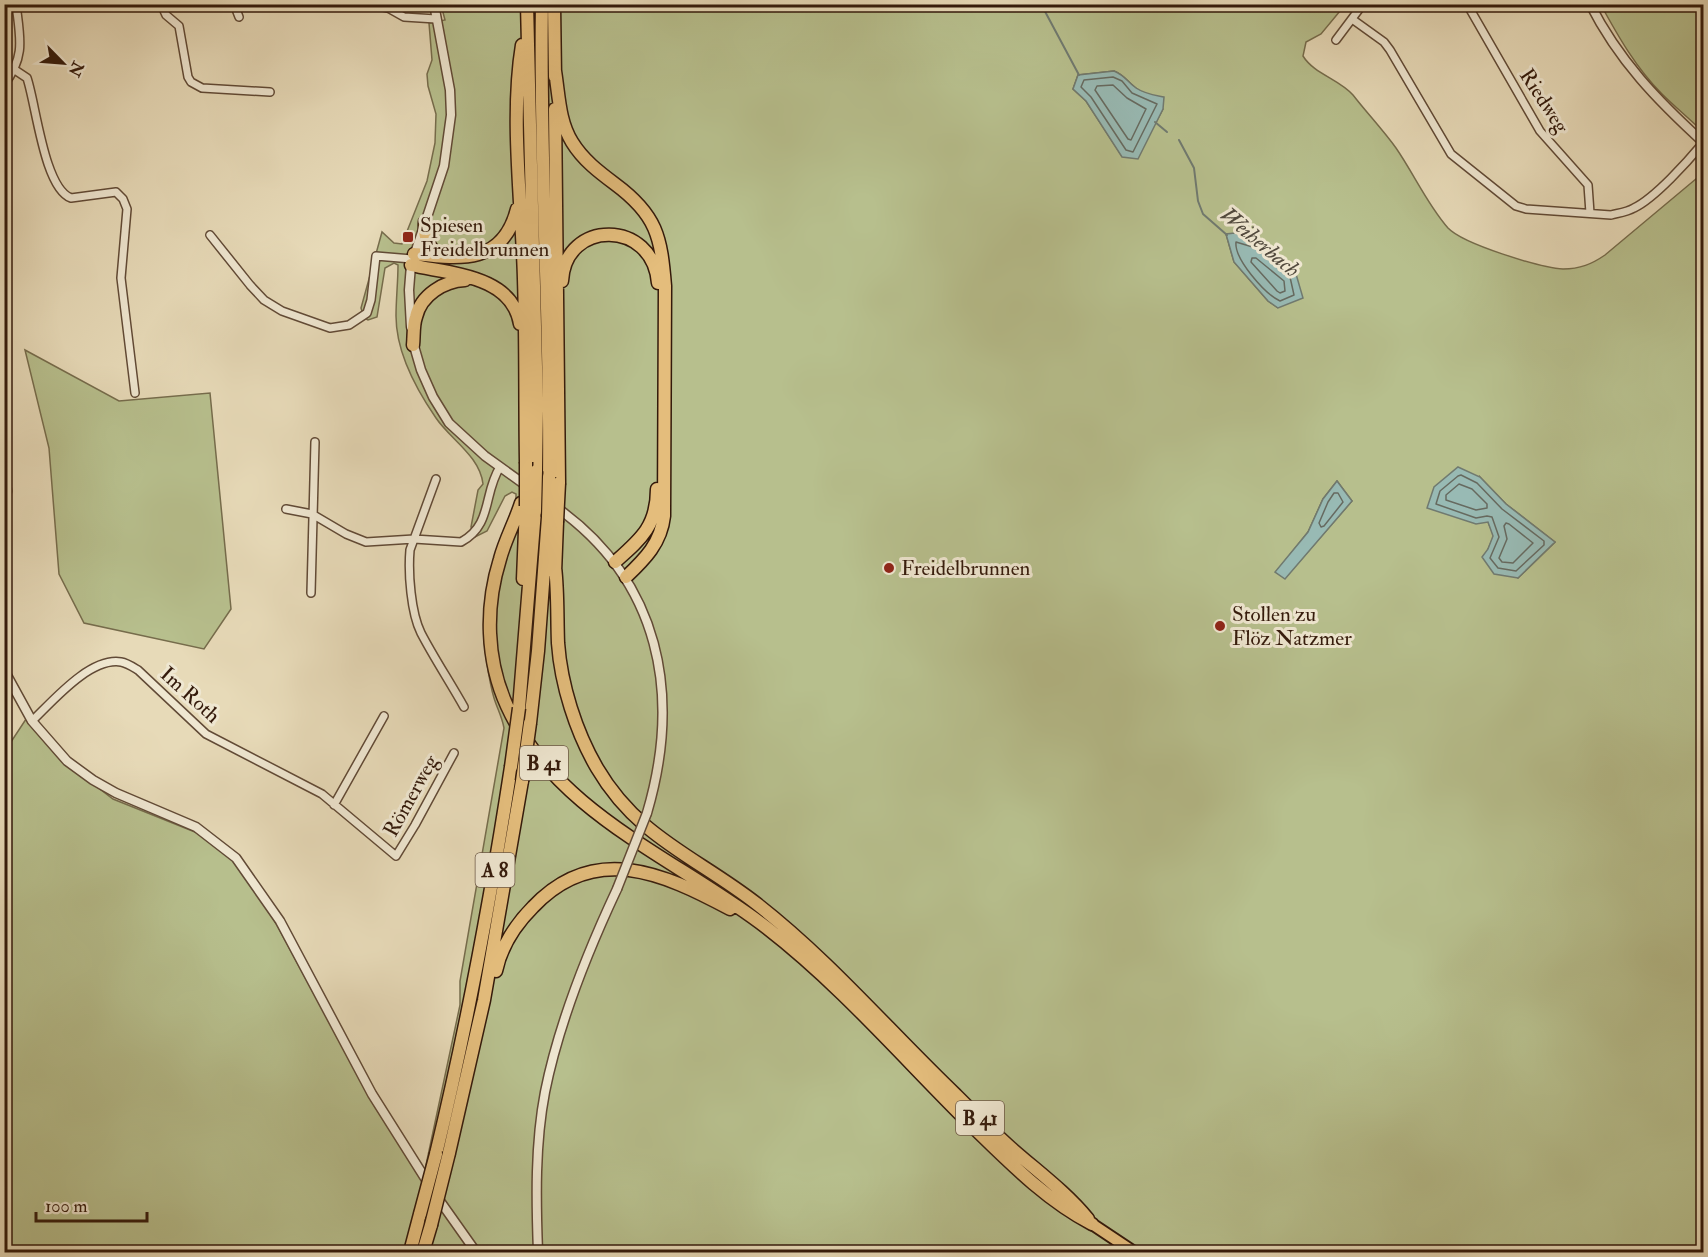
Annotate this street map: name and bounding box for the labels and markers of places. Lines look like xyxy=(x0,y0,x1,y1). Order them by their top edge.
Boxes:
place label: Spiesen Freidelbrunnen xyxy=(420,212,549,263)
marker: Spiesen Freidelbrunnen xyxy=(401,230,415,244)
place label: Freidelbrunnen xyxy=(901,555,1030,582)
marker: Freidelbrunnen xyxy=(882,561,896,575)
place label: Stollen zu Flöz Natzmer xyxy=(1232,601,1352,652)
marker: Stollen zu Flöz Natzmer xyxy=(1213,619,1227,633)

